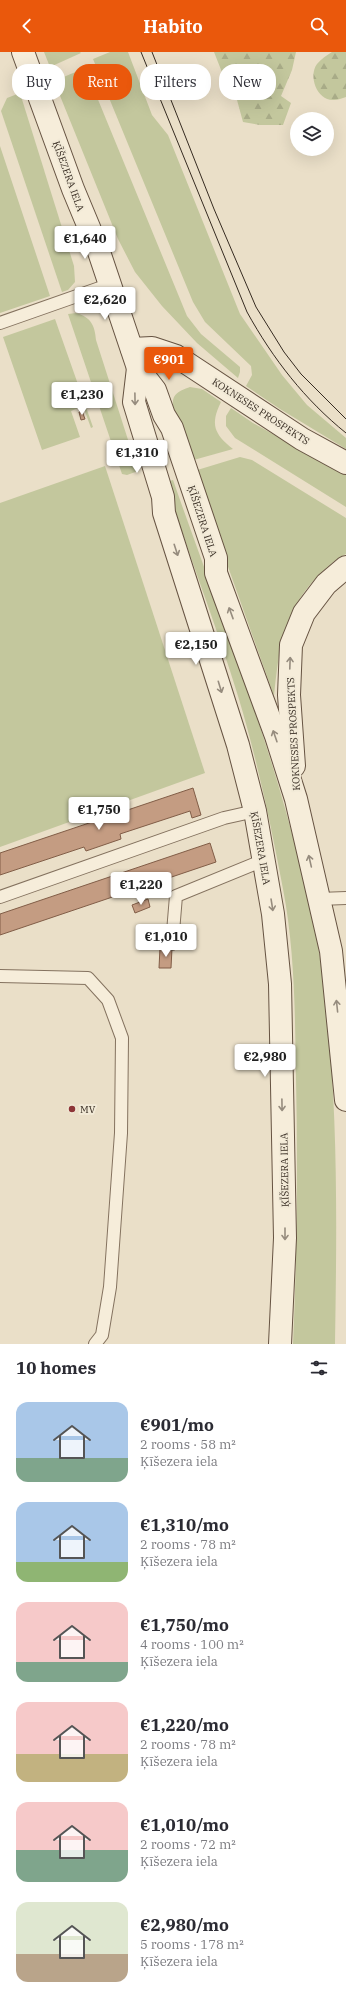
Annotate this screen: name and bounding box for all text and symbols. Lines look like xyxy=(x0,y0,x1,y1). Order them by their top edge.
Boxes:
icon: back xyxy=(16,15,38,37)
text: Habito xyxy=(143,15,203,38)
icon: search xyxy=(308,15,330,37)
chip: Buy xyxy=(12,64,65,100)
chip: Rent xyxy=(73,64,132,100)
chip: Filters xyxy=(140,64,211,100)
chip: New xyxy=(219,64,276,100)
map controls xyxy=(290,112,334,156)
button: layers xyxy=(290,112,334,156)
street label: ĶĪŠEZERA IELA xyxy=(50,139,87,213)
pin: €1,640 xyxy=(52,226,118,260)
text: €1,640 xyxy=(64,230,106,247)
pin: €2,620 xyxy=(72,287,138,321)
text: €2,620 xyxy=(84,291,126,308)
pin: €901 xyxy=(145,347,193,381)
text: €901 xyxy=(153,351,185,368)
street label: KOKNESES PROSPEKTS xyxy=(210,375,312,448)
pin: €1,230 xyxy=(49,382,115,416)
text: €1,230 xyxy=(61,386,103,403)
one-way arrow xyxy=(131,393,139,406)
pin: €1,310 xyxy=(104,440,170,474)
text: €1,310 xyxy=(116,444,158,461)
street label: ĶĪŠEZERA IELA xyxy=(185,484,220,559)
one-way arrow xyxy=(173,543,180,556)
one-way arrow xyxy=(227,608,235,620)
pin: €2,150 xyxy=(163,632,229,666)
text: €2,150 xyxy=(175,636,217,653)
one-way arrow xyxy=(286,657,294,670)
street label: KOKNESES PROSPEKTS xyxy=(284,677,303,791)
one-way arrow xyxy=(217,680,224,693)
one-way arrow xyxy=(271,730,279,742)
pin: €1,750 xyxy=(66,797,132,831)
text: €1,750 xyxy=(78,801,120,818)
street label: ĶĪŠEZERA IELA xyxy=(248,810,273,886)
one-way arrow xyxy=(306,855,314,868)
pin: €1,220 xyxy=(108,872,174,906)
text: €1,220 xyxy=(120,876,162,893)
one-way arrow xyxy=(268,898,276,911)
pin: €1,010 xyxy=(133,924,199,958)
text: €1,010 xyxy=(145,928,187,945)
one-way arrow xyxy=(334,1000,341,1013)
pin: €2,980 xyxy=(232,1044,298,1078)
text: €2,980 xyxy=(244,1048,286,1065)
one-way arrow xyxy=(279,1098,286,1111)
place label: MV xyxy=(80,1103,96,1116)
marker: MV xyxy=(67,1104,77,1114)
street label: ĶĪŠEZERA IELA xyxy=(277,1133,292,1207)
one-way arrow xyxy=(281,1227,289,1240)
text: 10 homes xyxy=(16,1357,96,1379)
icon: filters xyxy=(308,1357,330,1379)
text: €901/mo xyxy=(140,1414,214,1436)
icon: home xyxy=(48,1418,96,1466)
text: 2 rooms · 58 m² xyxy=(140,1436,236,1453)
text: Ķīšezera iela xyxy=(140,1453,218,1470)
text: €1,310/mo xyxy=(140,1514,229,1536)
icon: home xyxy=(48,1518,96,1566)
text: 2 rooms · 78 m² xyxy=(140,1536,236,1553)
text: Ķīšezera iela xyxy=(140,1553,218,1570)
text: €1,750/mo xyxy=(140,1614,229,1636)
icon: home xyxy=(48,1618,96,1666)
text: 4 rooms · 100 m² xyxy=(140,1636,244,1653)
text: Ķīšezera iela xyxy=(140,1653,218,1670)
text: €1,220/mo xyxy=(140,1714,229,1736)
icon: home xyxy=(48,1718,96,1766)
text: 2 rooms · 78 m² xyxy=(140,1736,236,1753)
text: Ķīšezera iela xyxy=(140,1753,218,1770)
text: €1,010/mo xyxy=(140,1814,229,1836)
icon: home xyxy=(48,1818,96,1866)
text: 2 rooms · 72 m² xyxy=(140,1836,236,1853)
text: Ķīšezera iela xyxy=(140,1853,218,1870)
text: €2,980/mo xyxy=(140,1914,229,1936)
icon: home xyxy=(48,1918,96,1966)
text: 5 rooms · 178 m² xyxy=(140,1936,244,1953)
text: Ķīšezera iela xyxy=(140,1953,218,1970)

